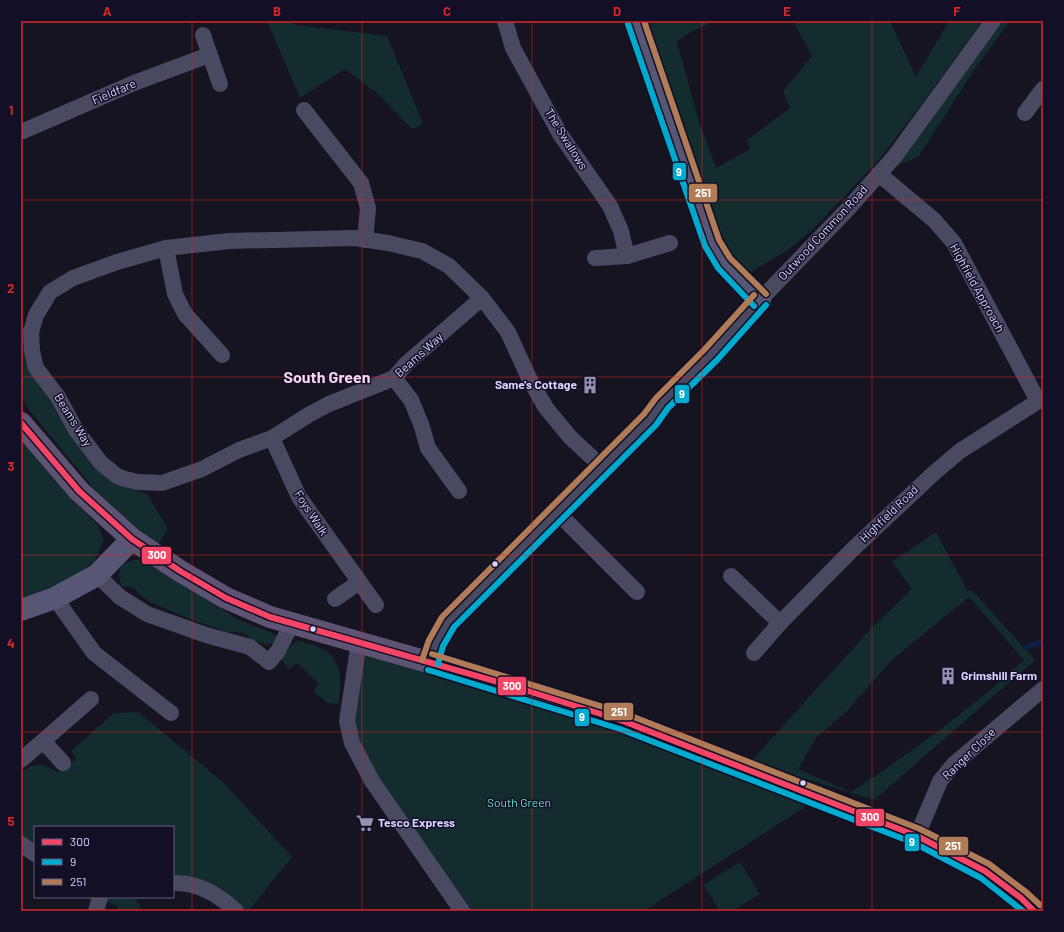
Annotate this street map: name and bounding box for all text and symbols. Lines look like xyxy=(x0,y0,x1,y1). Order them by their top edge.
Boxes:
text: A xyxy=(103,3,112,19)
text: B xyxy=(273,3,281,19)
text: C xyxy=(443,3,451,19)
text: D xyxy=(613,3,621,19)
text: E xyxy=(783,3,791,19)
text: F xyxy=(953,3,961,19)
street label: Fieldfare xyxy=(89,76,138,107)
text: 1 xyxy=(9,102,13,118)
street label: The Swallows xyxy=(542,105,591,172)
line badge: 9 xyxy=(672,162,687,181)
text: 9 xyxy=(676,165,682,178)
street label: Outwood Common Road xyxy=(775,182,870,283)
line badge: 251 xyxy=(688,183,718,203)
text: 251 xyxy=(695,186,711,199)
street label: Highfield Approach xyxy=(948,241,1008,334)
text: 2 xyxy=(7,280,15,296)
street label: Beams Way xyxy=(391,329,446,379)
district label: South Green xyxy=(283,367,371,386)
building icon: Same's Cottage xyxy=(580,375,600,395)
place label: Same's Cottage xyxy=(495,377,577,391)
line badge: 9 xyxy=(674,384,690,404)
text: 9 xyxy=(679,387,685,400)
street label: Beams Way xyxy=(52,390,96,449)
text: 3 xyxy=(7,458,15,474)
street label: Highfield Road xyxy=(856,482,920,545)
street label: Foys Walk xyxy=(292,487,332,538)
line badge: 300 xyxy=(141,546,172,565)
text: 300 xyxy=(148,548,166,561)
unlabelled marker xyxy=(490,559,500,569)
unlabelled marker xyxy=(308,624,318,634)
text: 4 xyxy=(7,635,15,651)
building icon: Grimshill Farm xyxy=(938,666,958,686)
place label: Grimshill Farm xyxy=(961,668,1037,682)
line badge: 300 xyxy=(497,676,527,696)
text: 300 xyxy=(503,679,521,692)
line badge: 251 xyxy=(603,702,634,721)
text: 251 xyxy=(611,705,627,718)
line badge: 9 xyxy=(574,708,590,727)
text: 9 xyxy=(579,710,585,723)
street label: Ranger Close xyxy=(939,725,998,782)
unlabelled marker xyxy=(798,778,808,788)
park label: South Green xyxy=(487,795,551,809)
line badge: 300 xyxy=(855,808,885,827)
text: 300 xyxy=(861,810,879,823)
text: 5 xyxy=(7,813,15,829)
supermarket icon: Tesco Express xyxy=(355,813,375,833)
place label: Tesco Express xyxy=(378,815,455,829)
legend xyxy=(34,826,174,898)
line badge: 9 xyxy=(904,833,920,852)
text: 300 xyxy=(70,834,90,848)
text: 9 xyxy=(909,835,915,848)
line badge: 251 xyxy=(938,836,969,856)
text: 251 xyxy=(945,839,961,852)
text: 9 xyxy=(70,854,76,868)
text: 251 xyxy=(70,874,86,888)

